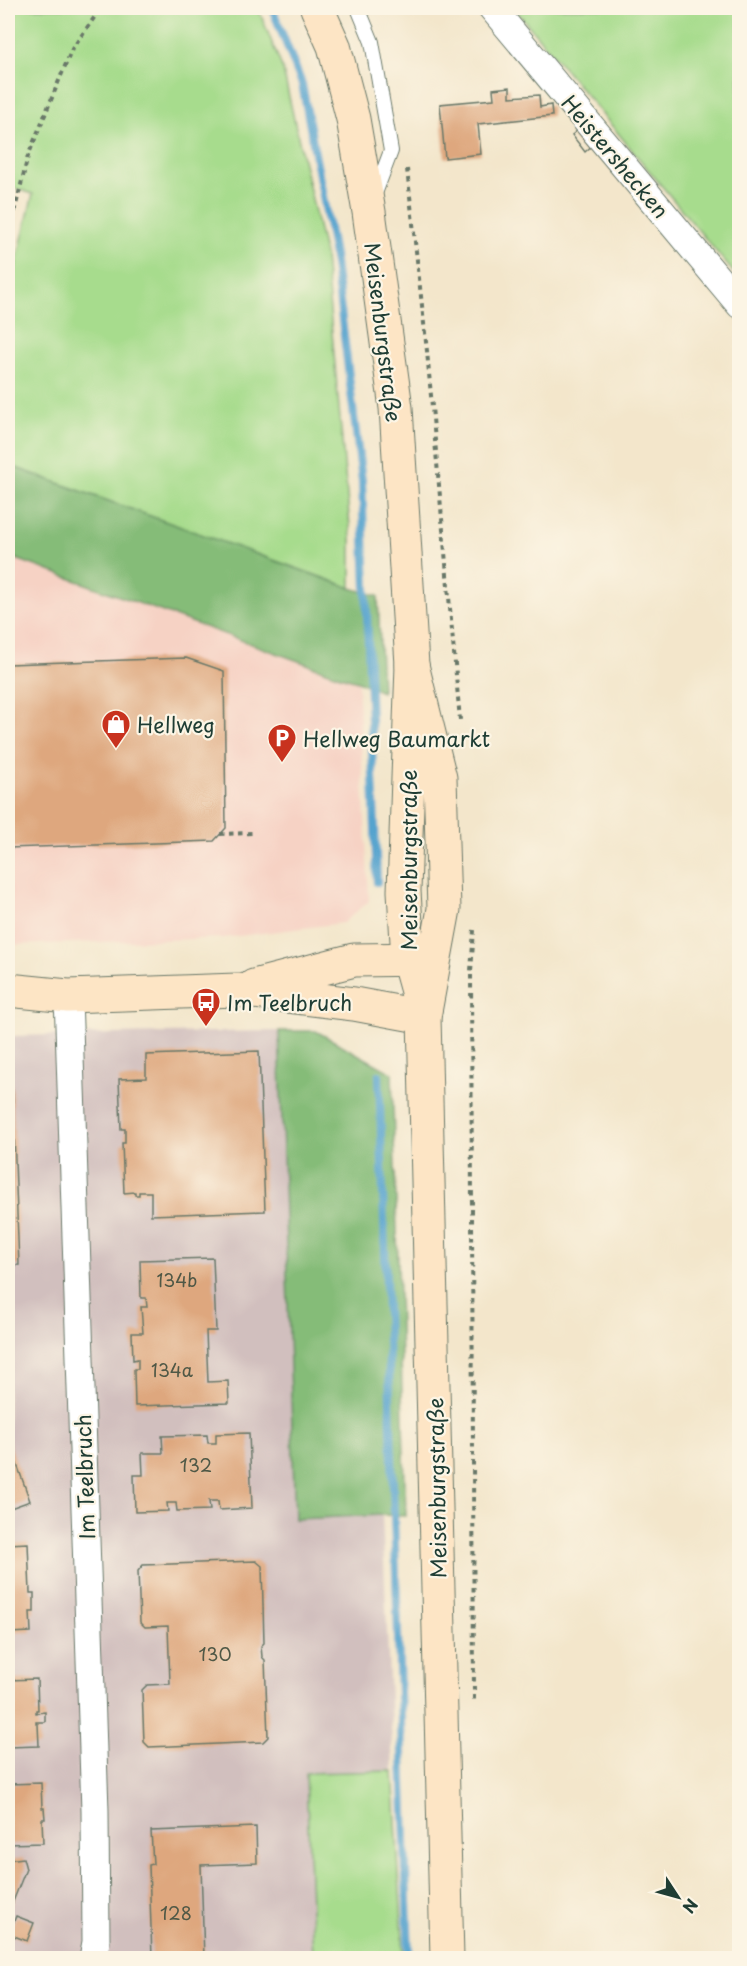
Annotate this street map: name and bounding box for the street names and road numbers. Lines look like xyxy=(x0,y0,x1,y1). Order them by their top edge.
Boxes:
street label: Heistershecken xyxy=(555,87,677,225)
street label: Meisenburgstraße xyxy=(357,240,411,424)
street label: Meisenburgstraße xyxy=(392,770,424,950)
street label: Meisenburgstraße xyxy=(418,1397,454,1579)
street label: Im Teelbruch xyxy=(66,1414,102,1540)

